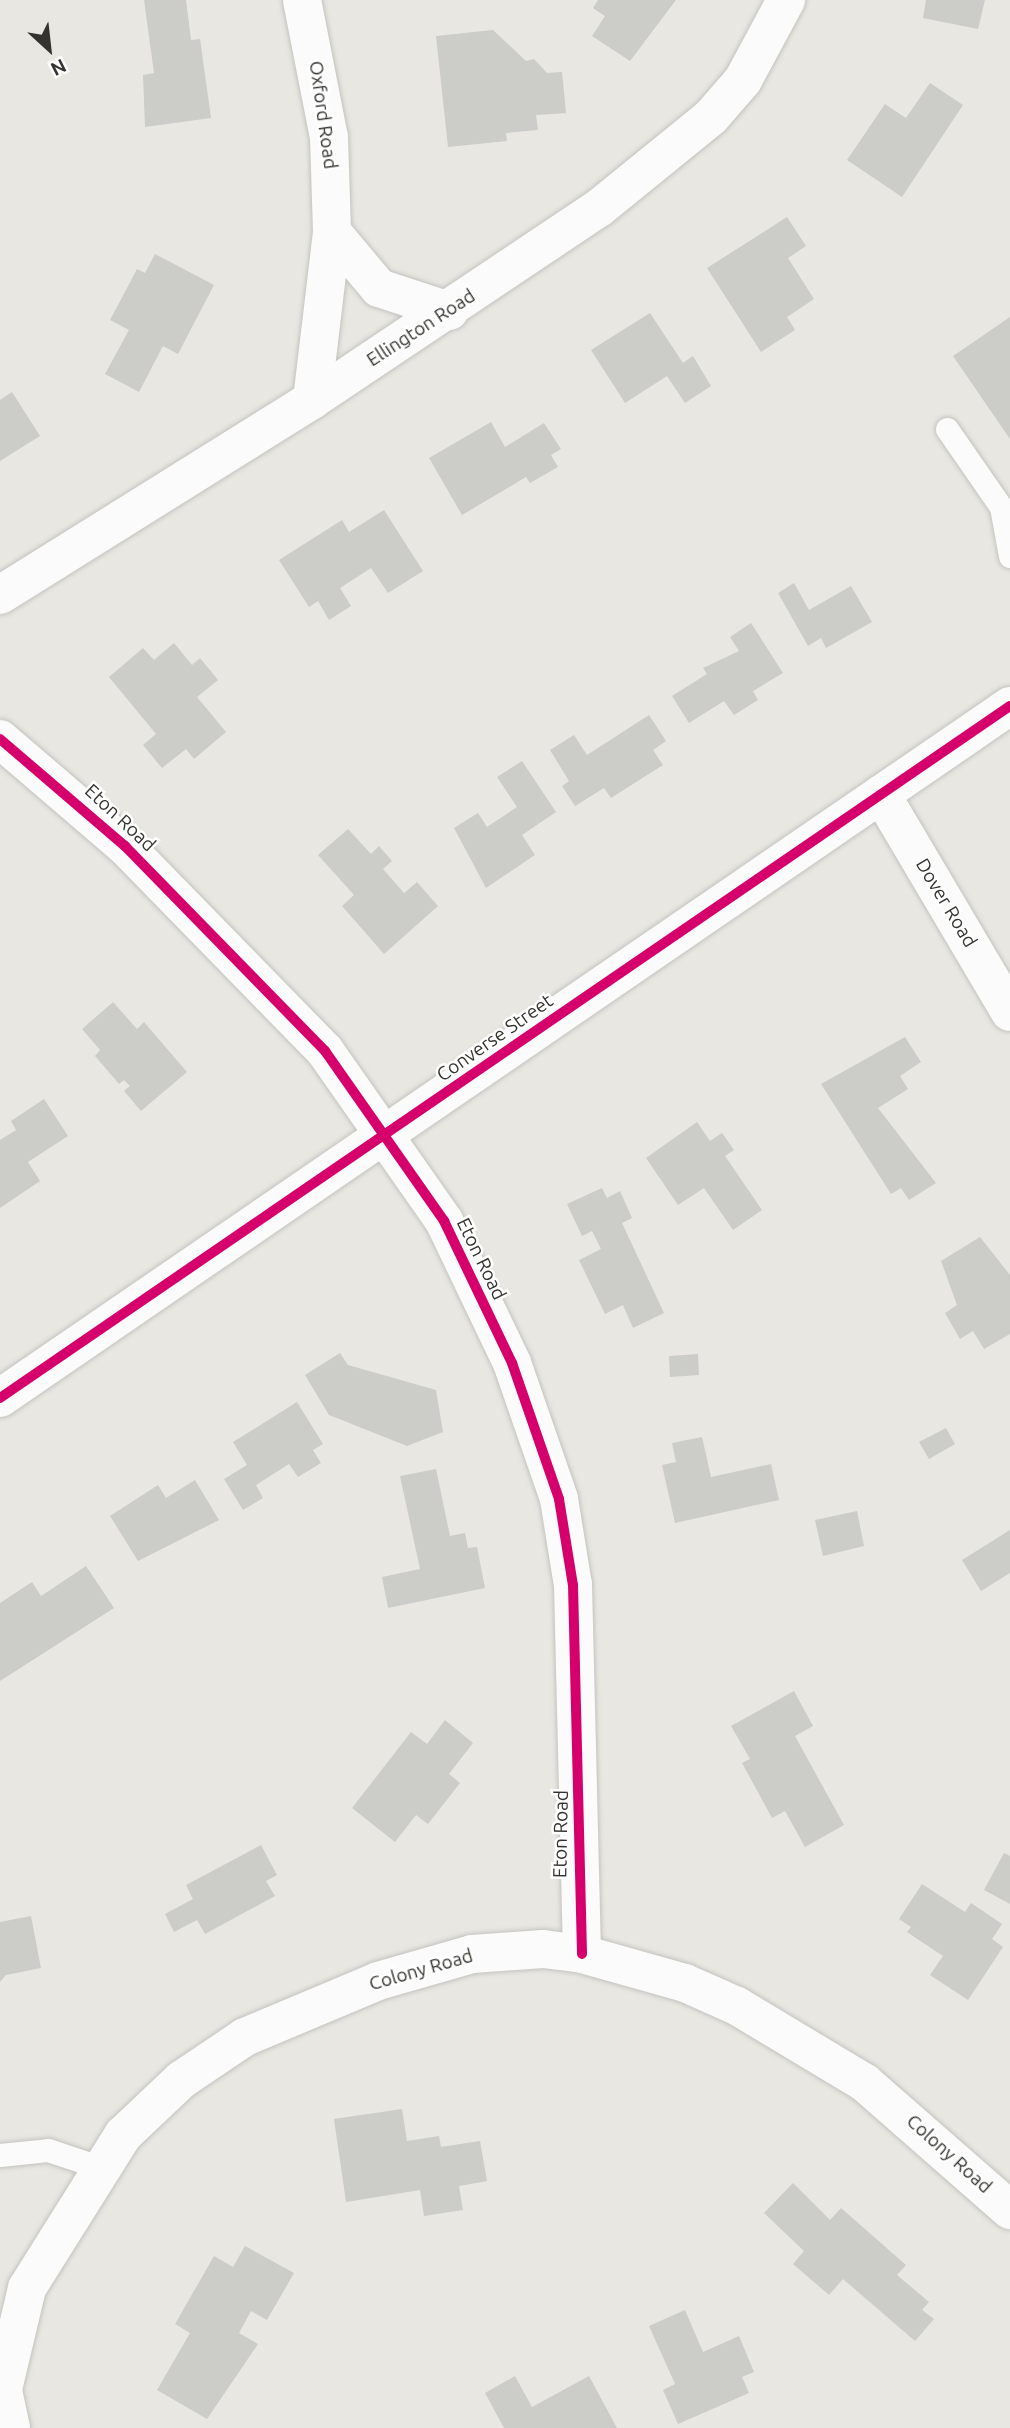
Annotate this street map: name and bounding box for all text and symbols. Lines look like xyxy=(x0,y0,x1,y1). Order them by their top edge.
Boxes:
north arrow xyxy=(14,14,84,84)
text: N xyxy=(47,55,70,81)
street label: Oxford Road xyxy=(304,59,342,171)
street label: Ellington Road xyxy=(363,285,479,371)
street label: Eton Road xyxy=(80,780,160,856)
street label: Dover Road xyxy=(911,854,981,952)
street label: Converse Street xyxy=(433,989,557,1087)
street label: Eton Road xyxy=(451,1214,511,1304)
street label: Eton Road xyxy=(549,1790,573,1878)
street label: Colony Road xyxy=(367,1944,475,1996)
street label: Colony Road xyxy=(902,2110,996,2198)

